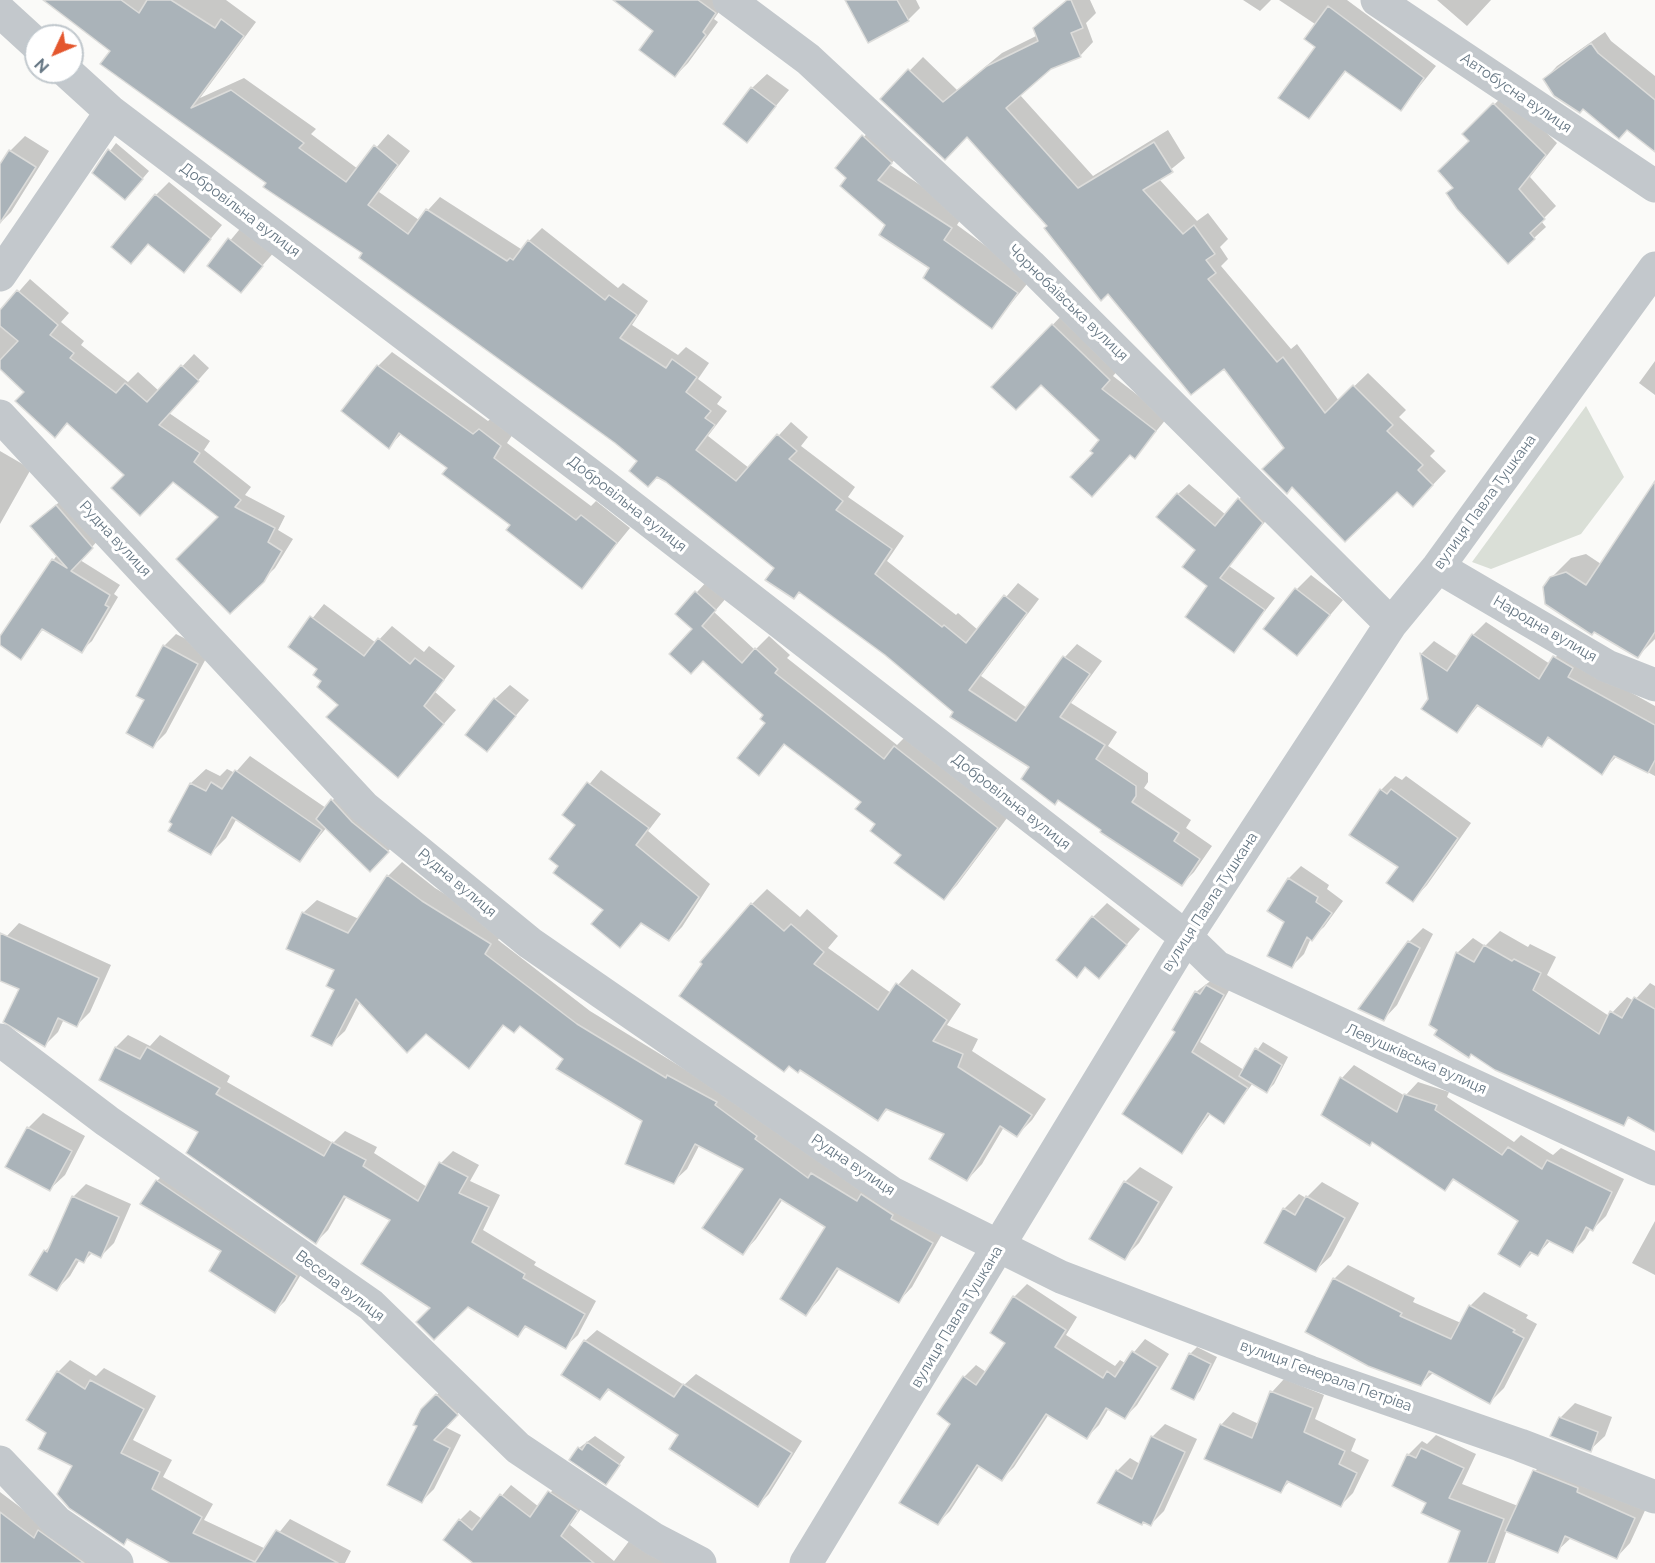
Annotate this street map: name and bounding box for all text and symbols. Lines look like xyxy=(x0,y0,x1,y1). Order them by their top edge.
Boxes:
north arrow xyxy=(24,24,84,84)
street label: Автобусна вулиця xyxy=(1457,49,1575,137)
text: N xyxy=(31,54,53,76)
street label: Добровільна вулиця xyxy=(177,159,303,261)
street label: Чорнобаївська вулиця xyxy=(1004,241,1132,365)
street label: вулиця Павла Тушкана xyxy=(1430,431,1540,573)
street label: Добровільна вулиця xyxy=(564,452,690,556)
street label: Рудна вулиця xyxy=(75,497,155,581)
street label: Народна вулиця xyxy=(1490,592,1600,666)
street label: Добровільна вулиця xyxy=(948,750,1074,854)
street label: вулиця Павла Тушкана xyxy=(1158,829,1262,975)
street label: Рудна вулиця xyxy=(414,845,500,921)
street label: Левушківська вулиця xyxy=(1343,1020,1489,1098)
street label: Рудна вулиця xyxy=(808,1130,898,1200)
street label: вулиця Павла Тушкана xyxy=(908,1243,1006,1391)
street label: Весела вулиця xyxy=(292,1247,388,1325)
street label: вулиця Генерала Петріва xyxy=(1238,1337,1414,1415)

